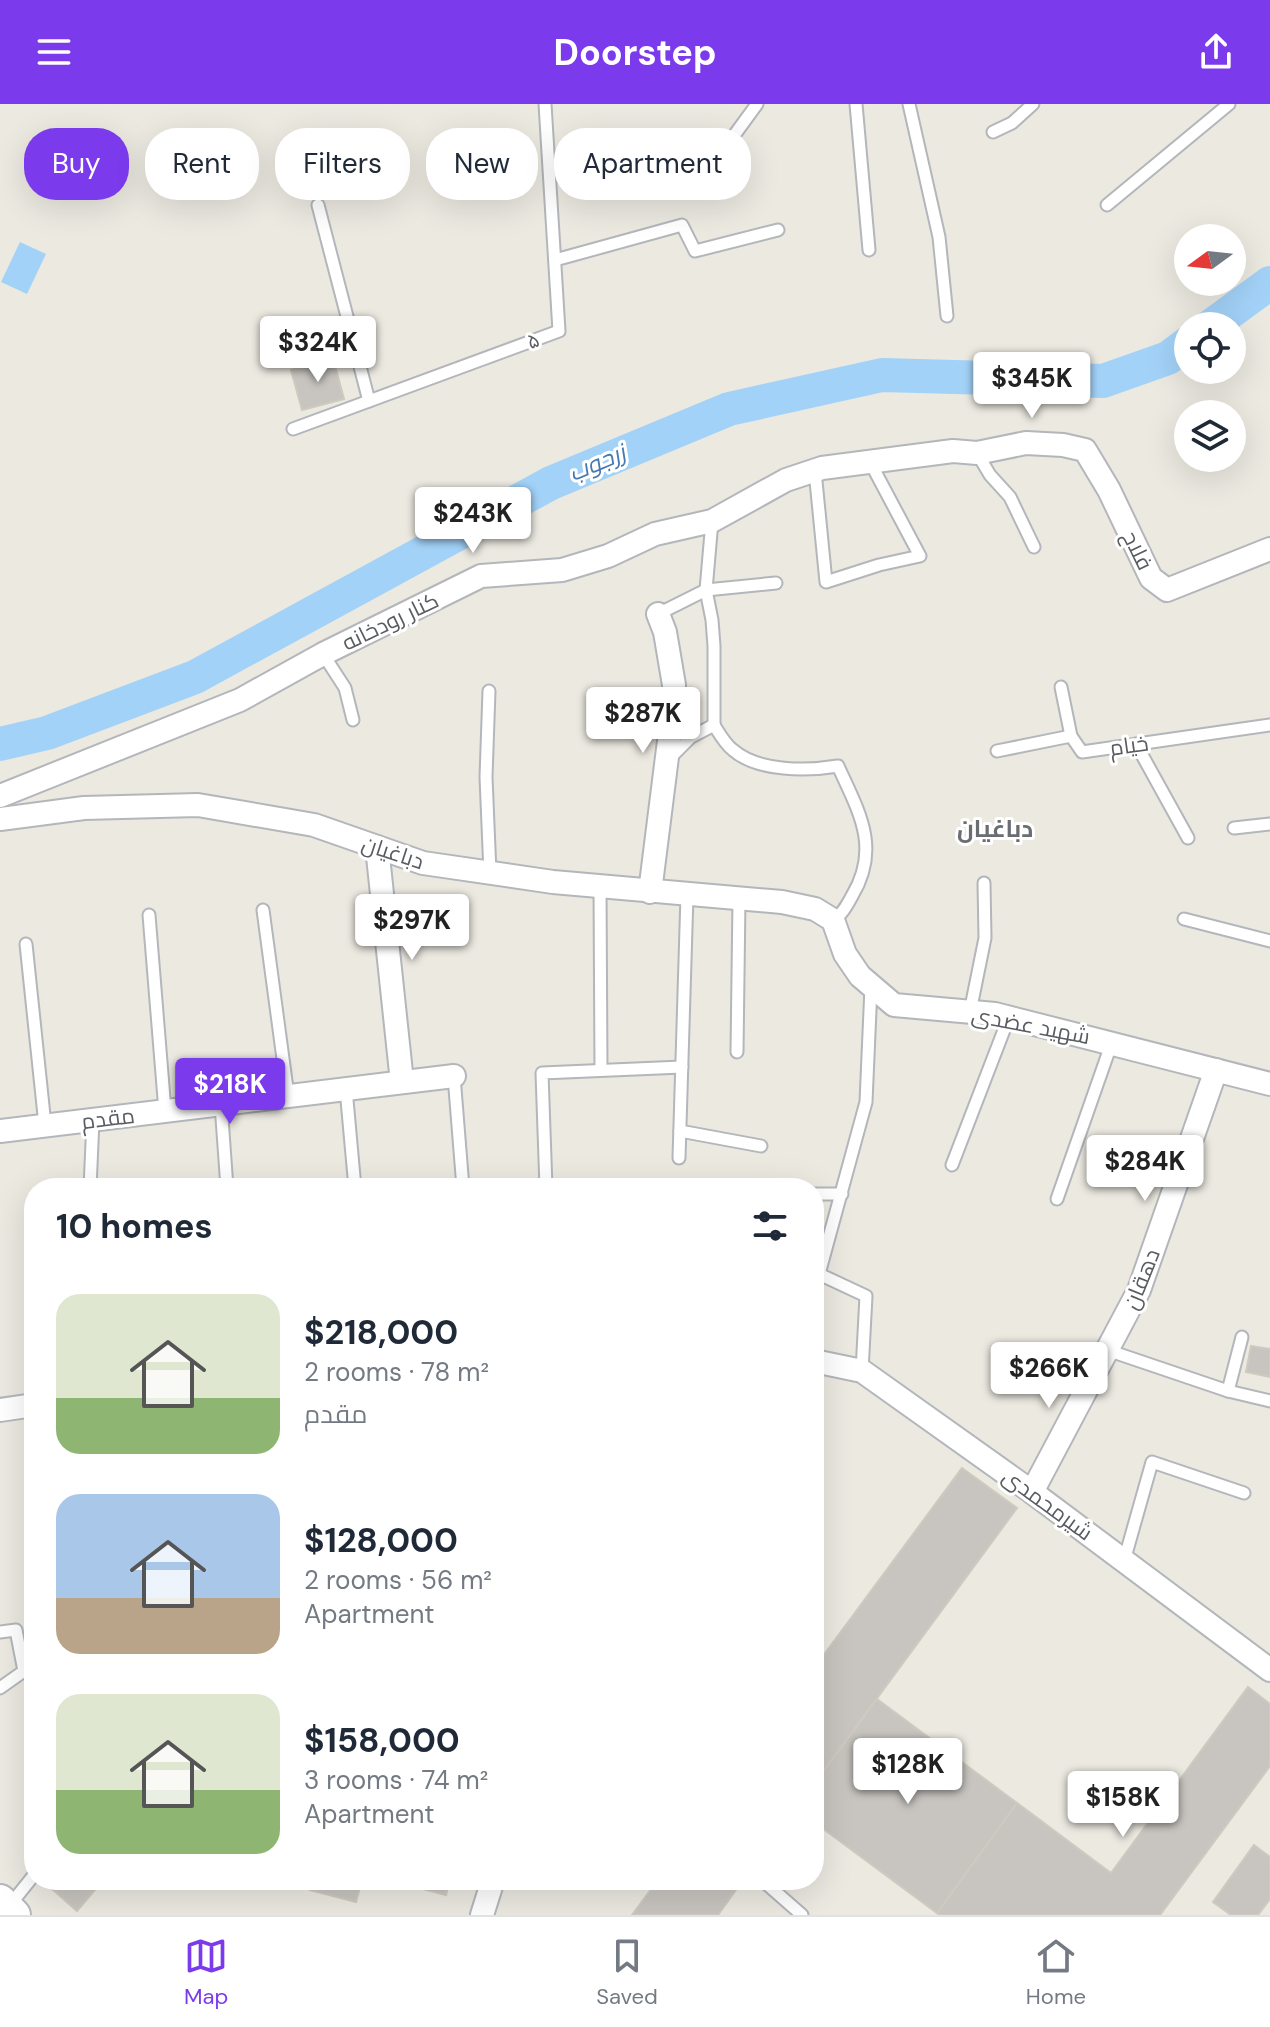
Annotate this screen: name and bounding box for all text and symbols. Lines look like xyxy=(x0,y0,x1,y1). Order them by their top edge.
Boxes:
text: Doorstep xyxy=(553,29,717,76)
icon: menu xyxy=(32,30,76,74)
icon: share xyxy=(1194,30,1238,74)
chip: Buy xyxy=(24,128,129,200)
chip: Rent xyxy=(145,128,259,200)
chip: Filters xyxy=(275,128,410,200)
chip: New xyxy=(426,128,538,200)
chip: Apartment xyxy=(554,128,751,200)
north arrow xyxy=(1174,224,1246,296)
map controls xyxy=(1174,224,1246,472)
button: locate xyxy=(1174,312,1246,384)
pin: $324K xyxy=(262,316,374,384)
text: $324K xyxy=(278,325,358,359)
street label: ۵ xyxy=(523,325,544,356)
pin: $345K xyxy=(976,352,1088,420)
text: $345K xyxy=(991,361,1073,395)
button: layers xyxy=(1174,400,1246,472)
water label: زرجوب xyxy=(564,436,632,488)
pin: $243K xyxy=(417,487,529,555)
text: $243K xyxy=(433,496,513,530)
street label: فلاح xyxy=(1116,525,1160,575)
street label: کنار رودخانه xyxy=(337,586,443,657)
pin: $287K xyxy=(587,687,699,755)
text: $287K xyxy=(604,696,682,730)
street label: خیام xyxy=(1108,728,1151,764)
district label: دباغیان xyxy=(957,813,1033,844)
street label: دباغیان xyxy=(358,829,428,876)
pin: $297K xyxy=(356,894,468,962)
text: $297K xyxy=(373,903,451,937)
street label: شهید عضدی xyxy=(969,1000,1093,1051)
pin: $218K xyxy=(174,1058,286,1126)
text: $218K xyxy=(193,1067,267,1101)
street label: مقدم xyxy=(80,1101,137,1137)
pin: $284K xyxy=(1089,1135,1201,1203)
text: $284K xyxy=(1105,1144,1185,1178)
text: 10 homes xyxy=(56,1204,213,1249)
icon: filters xyxy=(748,1204,792,1248)
street label: دهقان xyxy=(1116,1244,1167,1314)
text: $218,000 xyxy=(304,1310,458,1355)
icon: home xyxy=(120,1326,216,1422)
pin: $266K xyxy=(993,1342,1105,1410)
text: $266K xyxy=(1009,1351,1089,1385)
text: 2 rooms · 78 m² xyxy=(304,1355,489,1389)
text: مقدم xyxy=(304,1397,368,1431)
street label: شیرمحمدی xyxy=(997,1462,1099,1547)
text: $128,000 xyxy=(304,1518,458,1563)
icon: home xyxy=(120,1526,216,1622)
text: 2 rooms · 56 m² xyxy=(304,1563,492,1597)
text: Apartment xyxy=(304,1597,435,1631)
text: $158,000 xyxy=(304,1718,460,1763)
icon: home xyxy=(120,1726,216,1822)
pin: $128K xyxy=(852,1738,964,1806)
text: $128K xyxy=(871,1747,945,1781)
text: 3 rooms · 74 m² xyxy=(304,1763,488,1797)
pin: $158K xyxy=(1067,1771,1179,1839)
text: $158K xyxy=(1086,1780,1160,1814)
text: Apartment xyxy=(304,1797,435,1831)
tab: Map xyxy=(184,1934,228,2011)
tab: Saved xyxy=(596,1934,658,2011)
tab: Home xyxy=(1026,1934,1086,2011)

